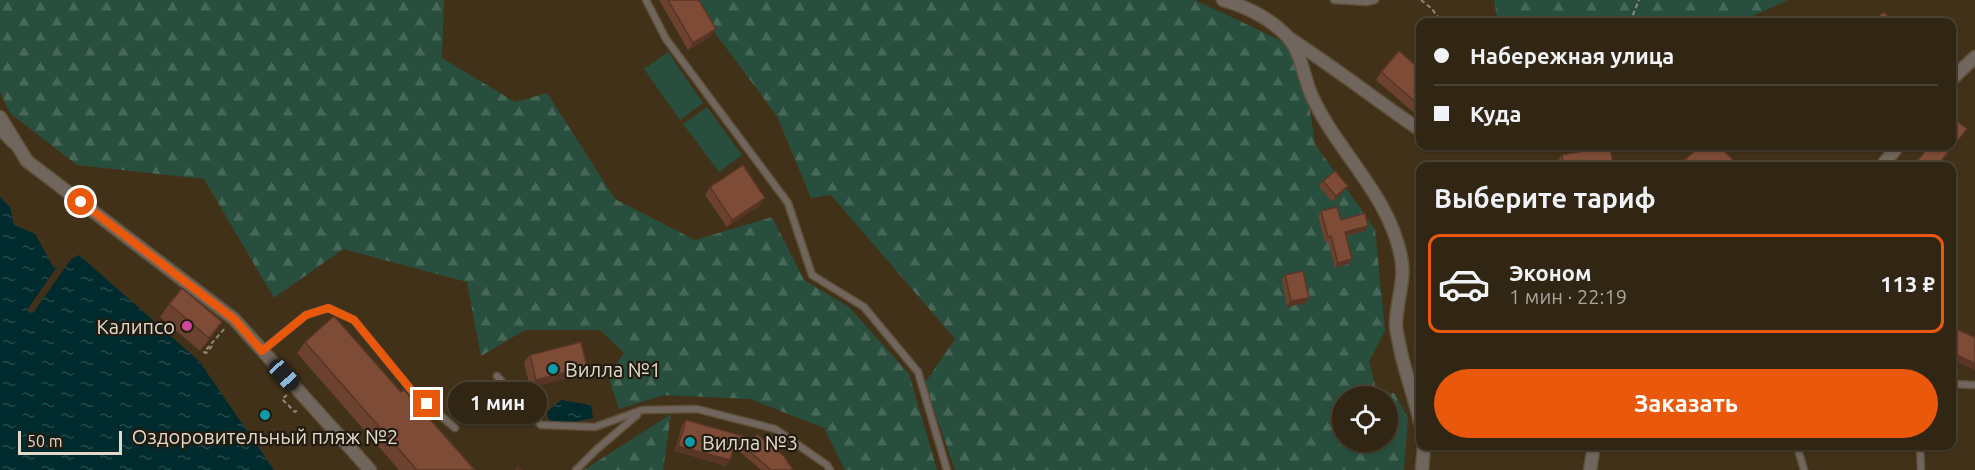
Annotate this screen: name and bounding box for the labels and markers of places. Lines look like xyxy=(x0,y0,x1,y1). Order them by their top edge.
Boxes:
place label: Калипсо xyxy=(97,315,175,338)
marker: Калипсо xyxy=(180,319,194,333)
place label: Вилла №1 xyxy=(565,358,661,381)
marker: Вилла №1 xyxy=(546,362,560,376)
marker: Оздоровительный пляж №2 xyxy=(258,408,272,422)
place label: Оздоровительный пляж №2 xyxy=(132,425,398,448)
place label: Вилла №3 xyxy=(702,431,798,454)
marker: Вилла №3 xyxy=(683,435,697,449)

